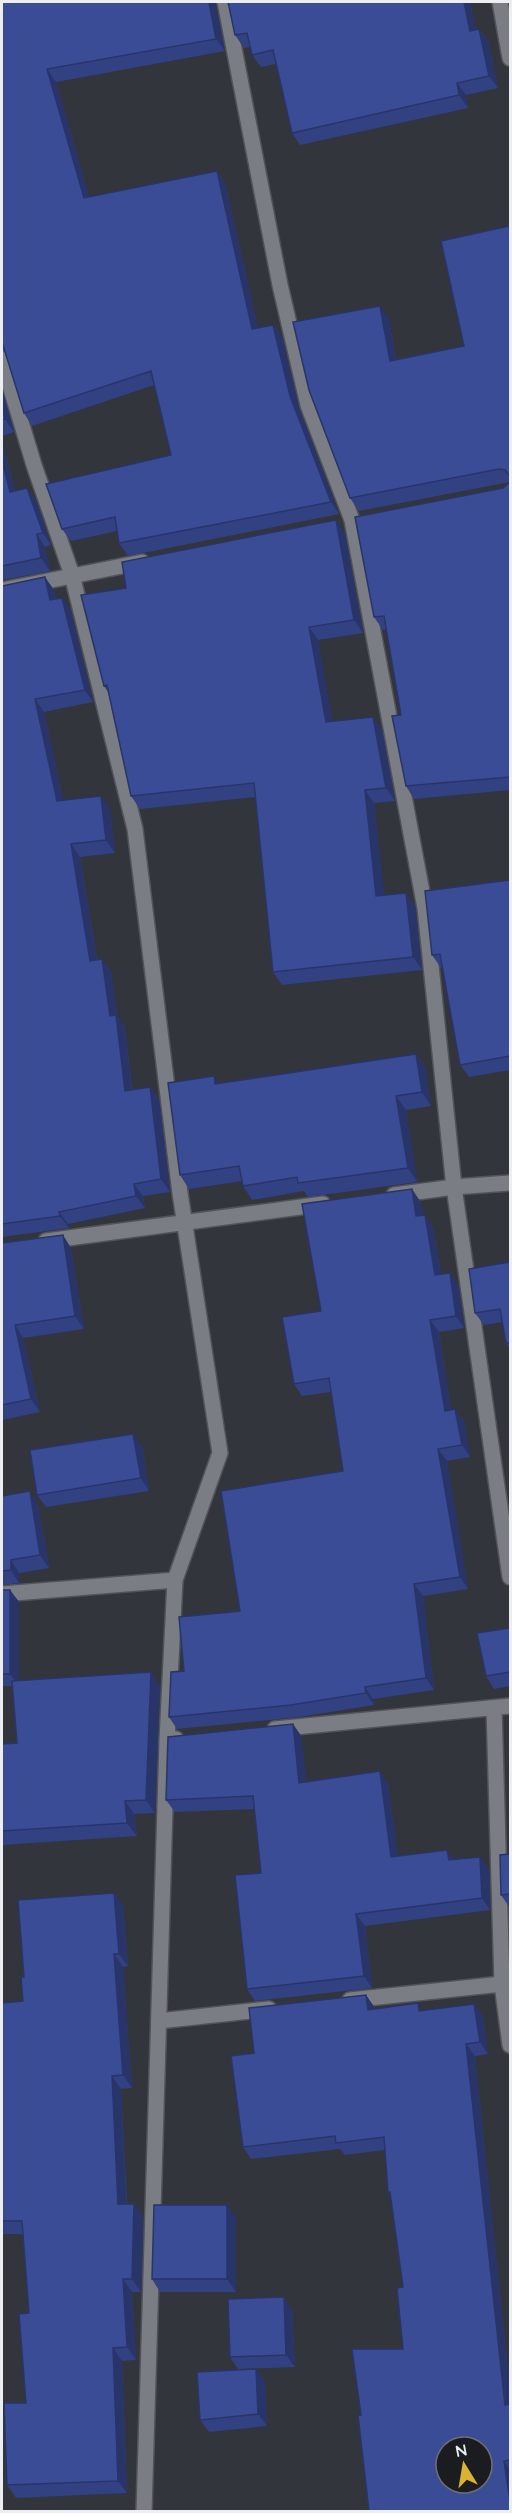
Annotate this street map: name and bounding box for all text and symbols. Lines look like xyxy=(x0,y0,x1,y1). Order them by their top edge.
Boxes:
north arrow xyxy=(434,2435,494,2495)
text: N xyxy=(453,2439,469,2461)

